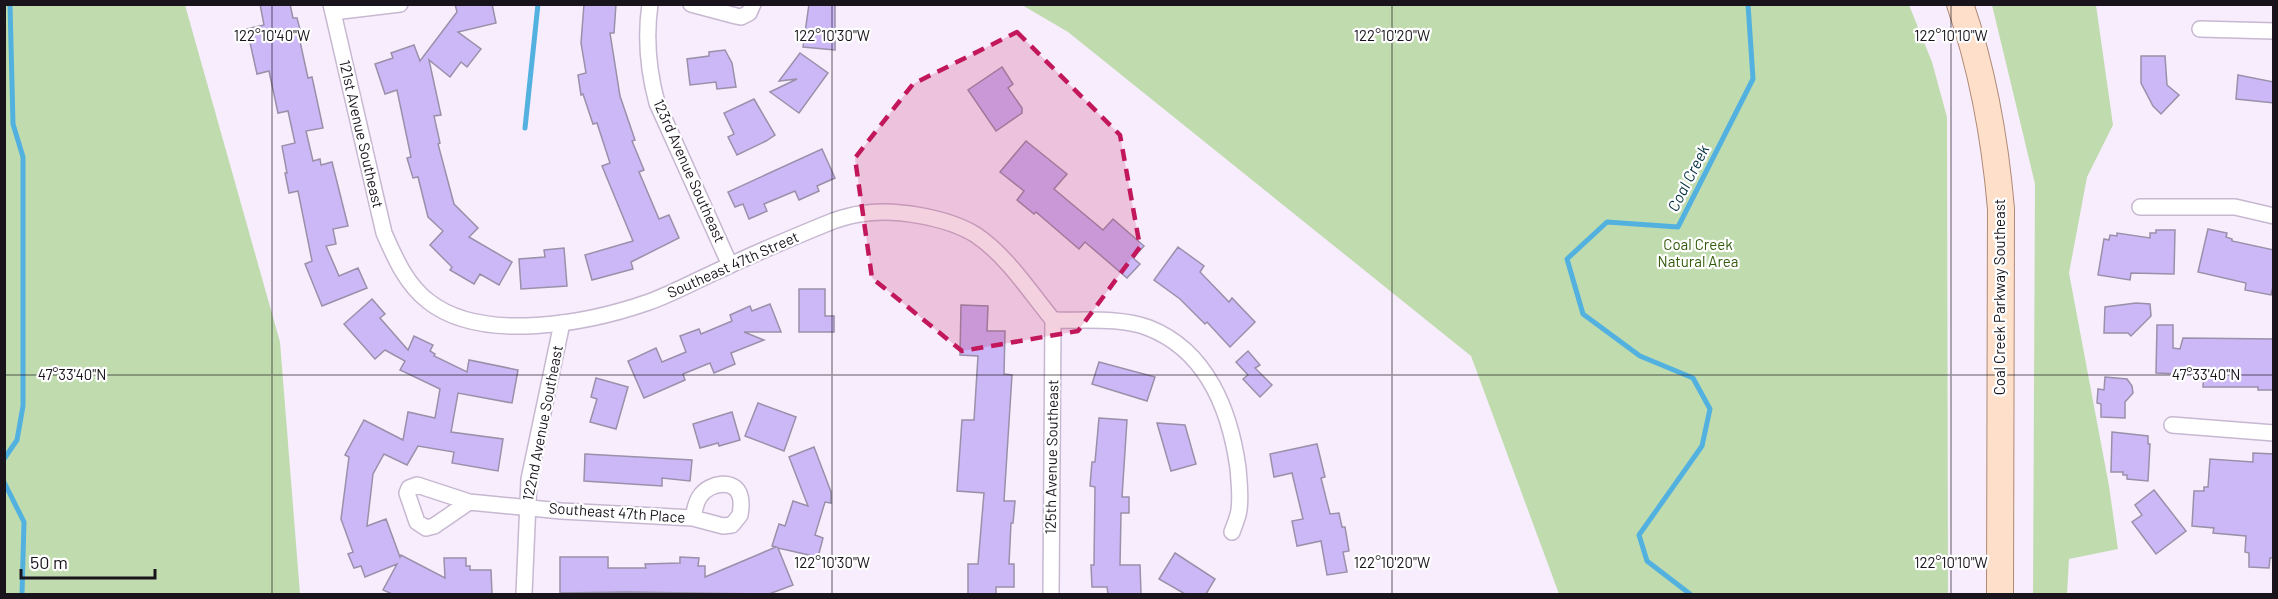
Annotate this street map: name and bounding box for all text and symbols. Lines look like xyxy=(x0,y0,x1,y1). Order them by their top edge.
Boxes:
text: 122°10'40"W xyxy=(234,26,310,44)
text: 122°10'30"W xyxy=(794,26,870,44)
text: 122°10'20"W xyxy=(1354,26,1430,44)
text: 122°10'10"W xyxy=(1914,26,1988,44)
street label: 121st Avenue Southeast xyxy=(336,58,388,210)
street label: 123rd Avenue Southeast xyxy=(650,96,730,245)
water label: Coal Creek xyxy=(1663,141,1713,214)
street label: Coal Creek Parkway Southeast xyxy=(1990,199,2008,395)
street label: Southeast 47th Street xyxy=(664,227,801,301)
park label: Coal Creek Natural Area xyxy=(1658,235,1738,270)
street label: 122nd Avenue Southeast xyxy=(518,344,566,502)
text: 47°33'40"N xyxy=(38,365,106,383)
text: 47°33'40"N xyxy=(2172,365,2240,383)
street label: 125th Avenue Southeast xyxy=(1041,379,1061,535)
street label: Southeast 47th Place xyxy=(548,498,686,526)
scale bar xyxy=(21,542,154,580)
text: 50 m xyxy=(30,551,68,573)
text: 122°10'30"W xyxy=(794,553,870,571)
text: 122°10'20"W xyxy=(1354,553,1430,571)
text: 122°10'10"W xyxy=(1914,553,1988,571)

